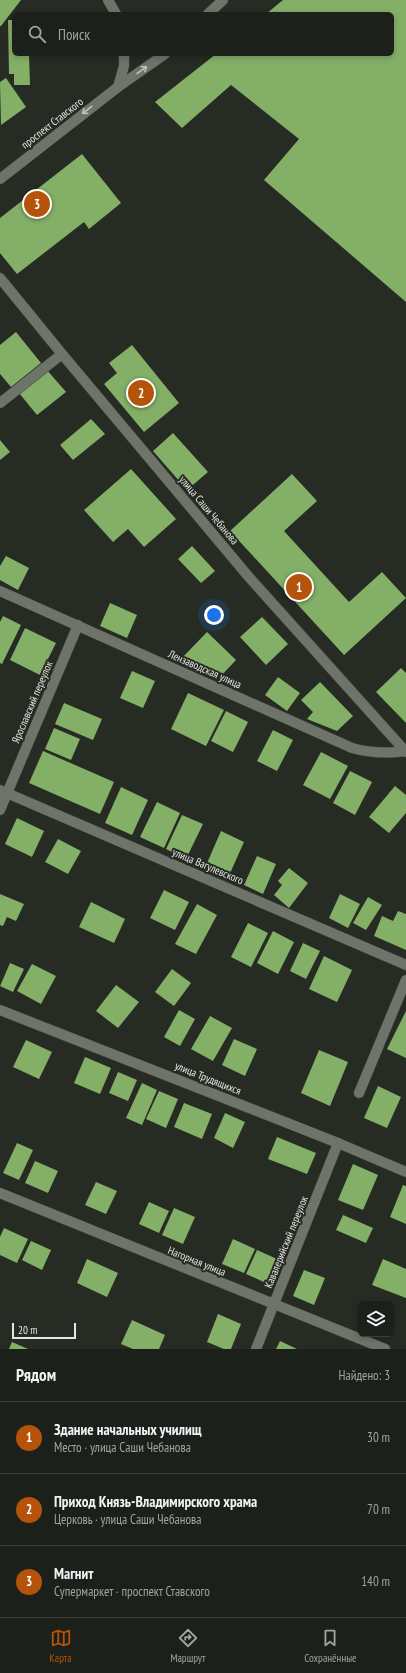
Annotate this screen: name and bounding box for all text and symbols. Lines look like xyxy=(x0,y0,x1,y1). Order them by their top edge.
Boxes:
search box xyxy=(12,12,394,56)
icon: search xyxy=(26,23,48,45)
text: Поиск xyxy=(58,25,90,44)
one-way arrow xyxy=(136,66,147,74)
street label: проспект Ставского xyxy=(18,94,86,152)
one-way arrow xyxy=(82,106,93,115)
pin: 3 xyxy=(24,189,50,219)
pin: 2 xyxy=(128,378,154,408)
street label: улица Саши Чебанова xyxy=(176,473,242,547)
pin: 1 xyxy=(286,572,312,602)
your location xyxy=(204,605,224,625)
street label: Лензаводская улица xyxy=(165,646,244,691)
street label: Ярославский переулок xyxy=(8,658,56,745)
street label: улица Вагулевского xyxy=(170,845,246,887)
street label: улица Трудящихся xyxy=(173,1058,243,1098)
street label: Кавалерийский переулок xyxy=(261,1193,311,1290)
street label: Нагорная улица xyxy=(166,1243,228,1279)
map controls xyxy=(358,1301,394,1337)
button: layers xyxy=(358,1301,394,1337)
scale bar xyxy=(12,1321,76,1340)
text: 20 m xyxy=(18,1323,37,1337)
text: Рядом xyxy=(16,1364,56,1386)
text: Найдено: 3 xyxy=(339,1367,390,1384)
text: Здание начальных училищ xyxy=(54,1420,202,1439)
text: 1 xyxy=(26,1429,32,1446)
text: 30 m xyxy=(367,1429,390,1446)
text: Место · улица Саши Чебанова xyxy=(54,1439,191,1456)
text: Приход Князь-Владимирского храма xyxy=(54,1492,257,1511)
text: 2 xyxy=(26,1501,32,1518)
text: 70 m xyxy=(367,1501,390,1518)
text: Церковь · улица Саши Чебанова xyxy=(54,1511,202,1528)
text: Магнит xyxy=(54,1564,93,1583)
text: 3 xyxy=(26,1573,32,1590)
text: 140 m xyxy=(361,1573,390,1590)
text: Супермаркет · проспект Ставского xyxy=(54,1583,210,1600)
tab: Карта xyxy=(49,1627,72,1665)
tab: Маршрут xyxy=(170,1627,206,1665)
tab: Сохранённые xyxy=(304,1627,357,1665)

